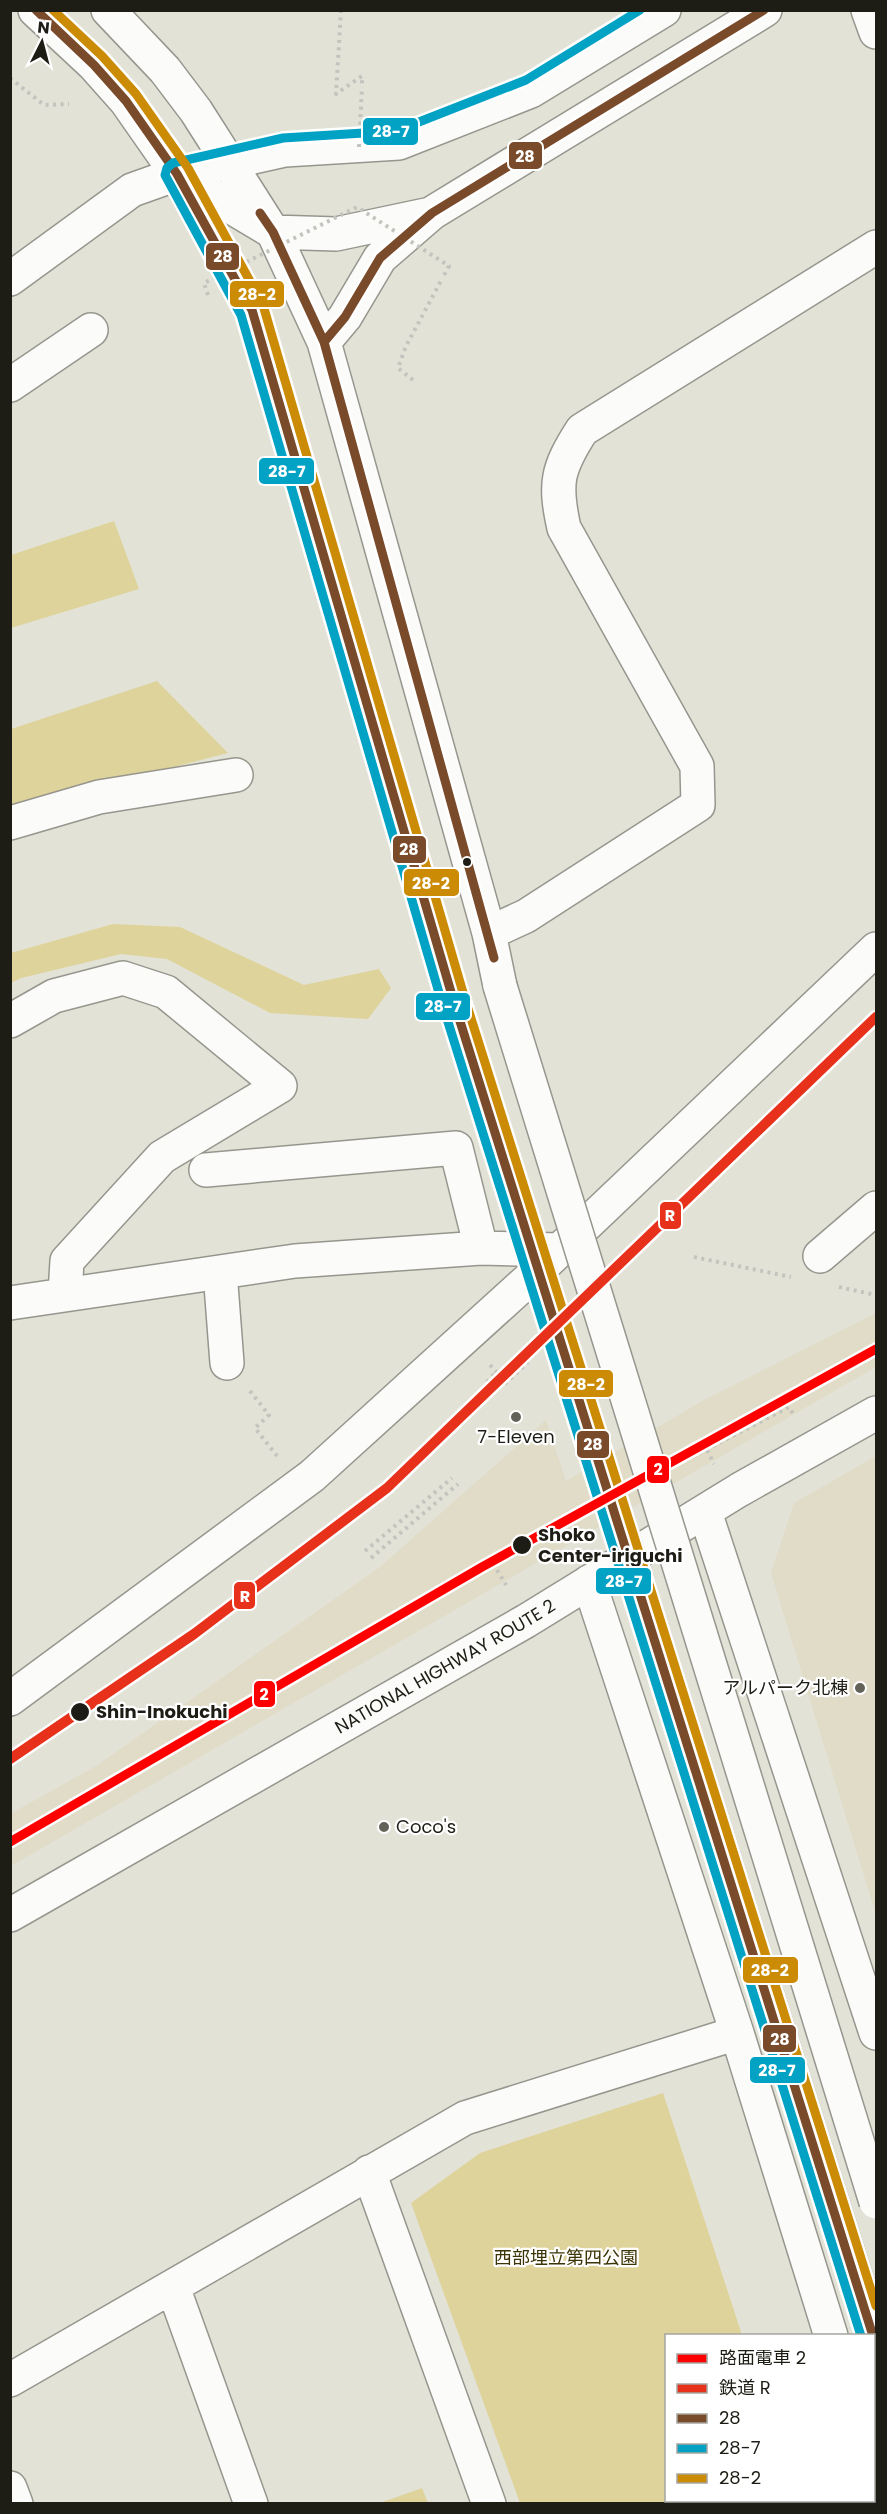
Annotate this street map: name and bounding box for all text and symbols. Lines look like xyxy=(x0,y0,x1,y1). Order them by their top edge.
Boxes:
north arrow xyxy=(12,12,72,72)
text: N xyxy=(36,16,51,40)
line badge: 28-7 xyxy=(362,117,419,146)
text: 28-7 xyxy=(372,120,410,143)
line badge: 28 xyxy=(508,141,543,170)
text: 28 xyxy=(515,145,535,168)
line badge: 28 xyxy=(205,242,240,271)
text: 28 xyxy=(213,245,233,268)
line badge: 28-2 xyxy=(229,280,285,308)
text: 28-2 xyxy=(238,283,276,306)
line badge: 28-7 xyxy=(258,457,315,485)
text: 28-7 xyxy=(268,460,306,483)
line badge: 28 xyxy=(392,835,427,864)
text: 28 xyxy=(399,838,419,861)
unlabelled marker xyxy=(461,856,473,868)
line badge: 28-2 xyxy=(403,868,460,897)
text: 28-2 xyxy=(412,872,450,895)
line badge: 28-7 xyxy=(415,992,471,1021)
text: 28-7 xyxy=(424,995,462,1018)
line badge: R xyxy=(659,1201,682,1230)
text: R xyxy=(665,1204,675,1227)
line badge: 28-2 xyxy=(558,1369,614,1398)
text: 28-2 xyxy=(567,1373,605,1396)
marker: 7-Eleven xyxy=(509,1410,523,1424)
place label: 7-Eleven xyxy=(477,1424,555,1449)
line badge: 28 xyxy=(576,1430,610,1459)
text: 28 xyxy=(583,1433,603,1456)
line badge: 2 xyxy=(646,1455,670,1484)
text: 2 xyxy=(653,1458,663,1481)
place label: Shoko Center-iriguchi xyxy=(538,1522,683,1568)
marker: Shoko Center-iriguchi xyxy=(511,1534,533,1556)
line badge: 28-7 xyxy=(595,1567,652,1595)
text: 28-7 xyxy=(605,1570,643,1593)
line badge: R xyxy=(233,1581,256,1610)
text: R xyxy=(240,1585,250,1608)
street label: NATIONAL HIGHWAY ROUTE 2 xyxy=(330,1593,560,1739)
place label: アルパーク北棟 xyxy=(722,1675,848,1700)
line badge: 2 xyxy=(253,1680,276,1708)
marker: アルパーク北棟 xyxy=(853,1681,867,1695)
text: 2 xyxy=(259,1683,269,1706)
place label: Shin-Inokuchi xyxy=(96,1699,228,1724)
marker: Shin-Inokuchi xyxy=(69,1701,91,1723)
place label: Coco's xyxy=(396,1814,456,1839)
marker: Coco's xyxy=(377,1820,391,1834)
line badge: 28-2 xyxy=(742,1956,799,1984)
text: 28-2 xyxy=(751,1959,789,1982)
line badge: 28 xyxy=(762,2024,797,2053)
text: 28 xyxy=(770,2028,790,2051)
line badge: 28-7 xyxy=(749,2056,806,2084)
text: 28-7 xyxy=(758,2059,796,2082)
park label: 西部埋立第四公園 xyxy=(494,2245,638,2270)
legend xyxy=(665,2334,875,2502)
text: 路面電車 2 xyxy=(719,2345,806,2370)
text: 鉄道 R xyxy=(719,2375,771,2400)
text: 28 xyxy=(719,2405,741,2430)
text: 28-7 xyxy=(719,2435,761,2460)
text: 28-2 xyxy=(719,2465,761,2490)

